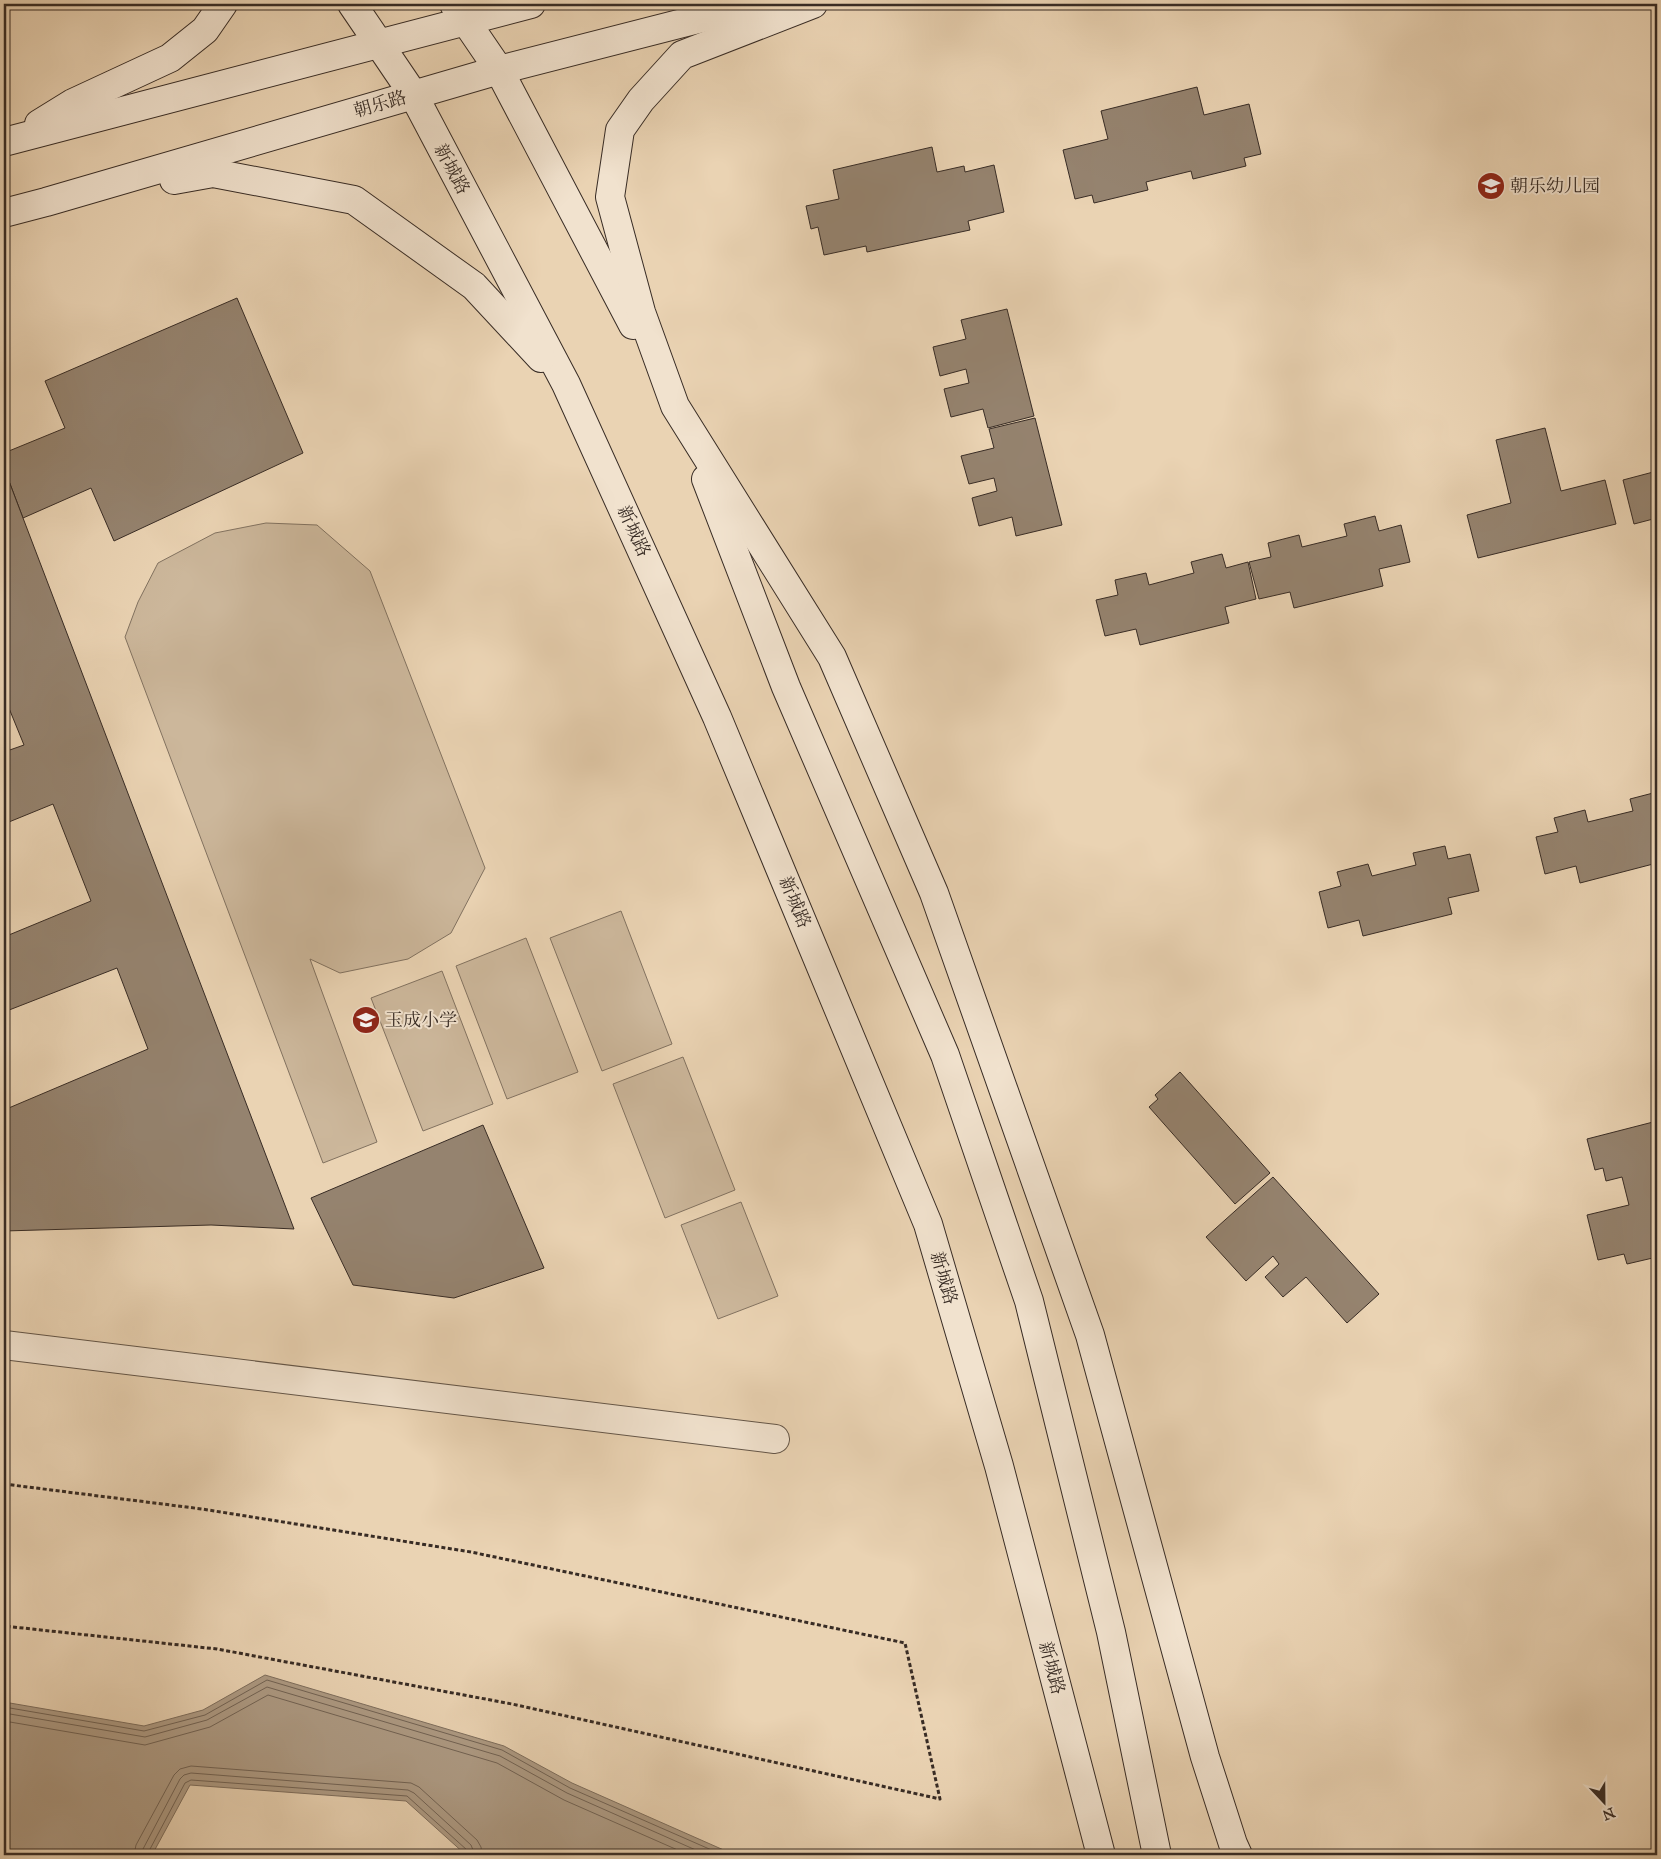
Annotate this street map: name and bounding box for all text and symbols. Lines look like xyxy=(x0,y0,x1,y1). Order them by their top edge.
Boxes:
street label: 朝乐路 xyxy=(351,86,409,122)
street label: 新城路 xyxy=(430,140,474,198)
school or university icon: 朝乐幼儿园 xyxy=(1476,171,1506,201)
place label: 朝乐幼儿园 xyxy=(1510,175,1600,197)
street label: 新城路 xyxy=(613,502,655,560)
street label: 新城路 xyxy=(774,873,816,931)
school or university icon: 玉成小学 xyxy=(351,1005,381,1035)
place label: 玉成小学 xyxy=(385,1009,457,1031)
street label: 新城路 xyxy=(926,1249,962,1307)
street label: 新城路 xyxy=(1034,1639,1070,1697)
north arrow xyxy=(1578,1776,1628,1826)
text: N xyxy=(1600,1803,1617,1824)

